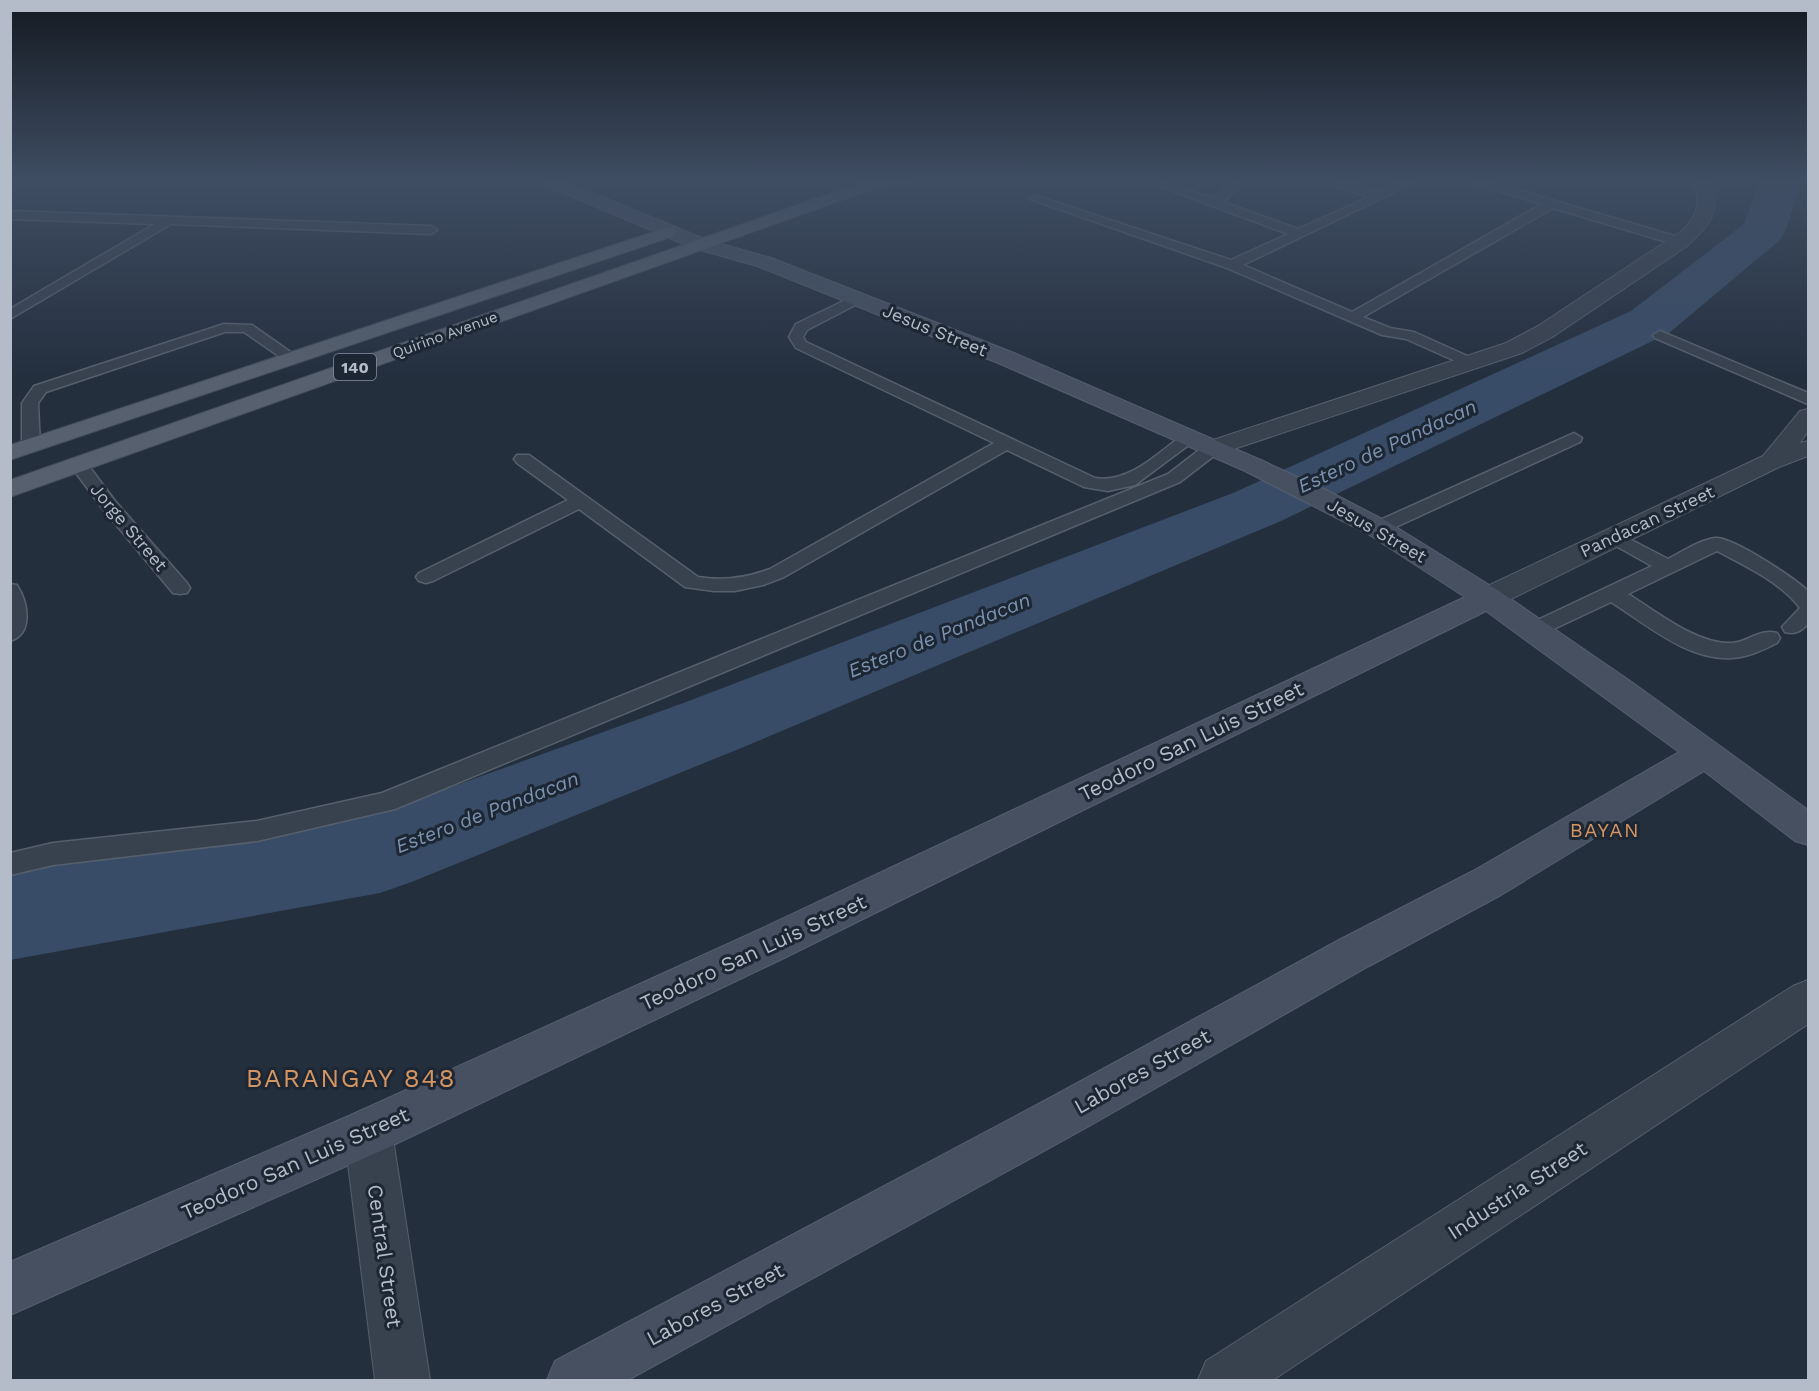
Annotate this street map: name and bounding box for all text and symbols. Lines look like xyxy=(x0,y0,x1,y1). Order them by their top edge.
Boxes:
street label: Jesus Street xyxy=(880,300,991,361)
street label: Quirino Avenue xyxy=(390,308,500,362)
road number: 140 xyxy=(334,354,376,380)
water label: Estero de Pandacan xyxy=(1294,394,1480,498)
street label: Jorge Street xyxy=(86,479,172,575)
street label: Pandacan Street xyxy=(1577,481,1718,561)
street label: Jesus Street xyxy=(1324,493,1431,567)
water label: Estero de Pandacan xyxy=(844,587,1034,683)
street label: Teodoro San Luis Street xyxy=(1075,676,1307,806)
water label: Estero de Pandacan xyxy=(392,766,582,858)
district label: BAYAN xyxy=(1570,818,1640,842)
street label: Teodoro San Luis Street xyxy=(636,889,870,1015)
street label: Labores Street xyxy=(1069,1023,1215,1119)
district label: BARANGAY 848 xyxy=(246,1063,456,1093)
street label: Teodoro San Luis Street xyxy=(177,1101,413,1225)
street label: Industria Street xyxy=(1443,1136,1591,1244)
street label: Central Street xyxy=(363,1183,407,1329)
street label: Labores Street xyxy=(642,1257,788,1351)

